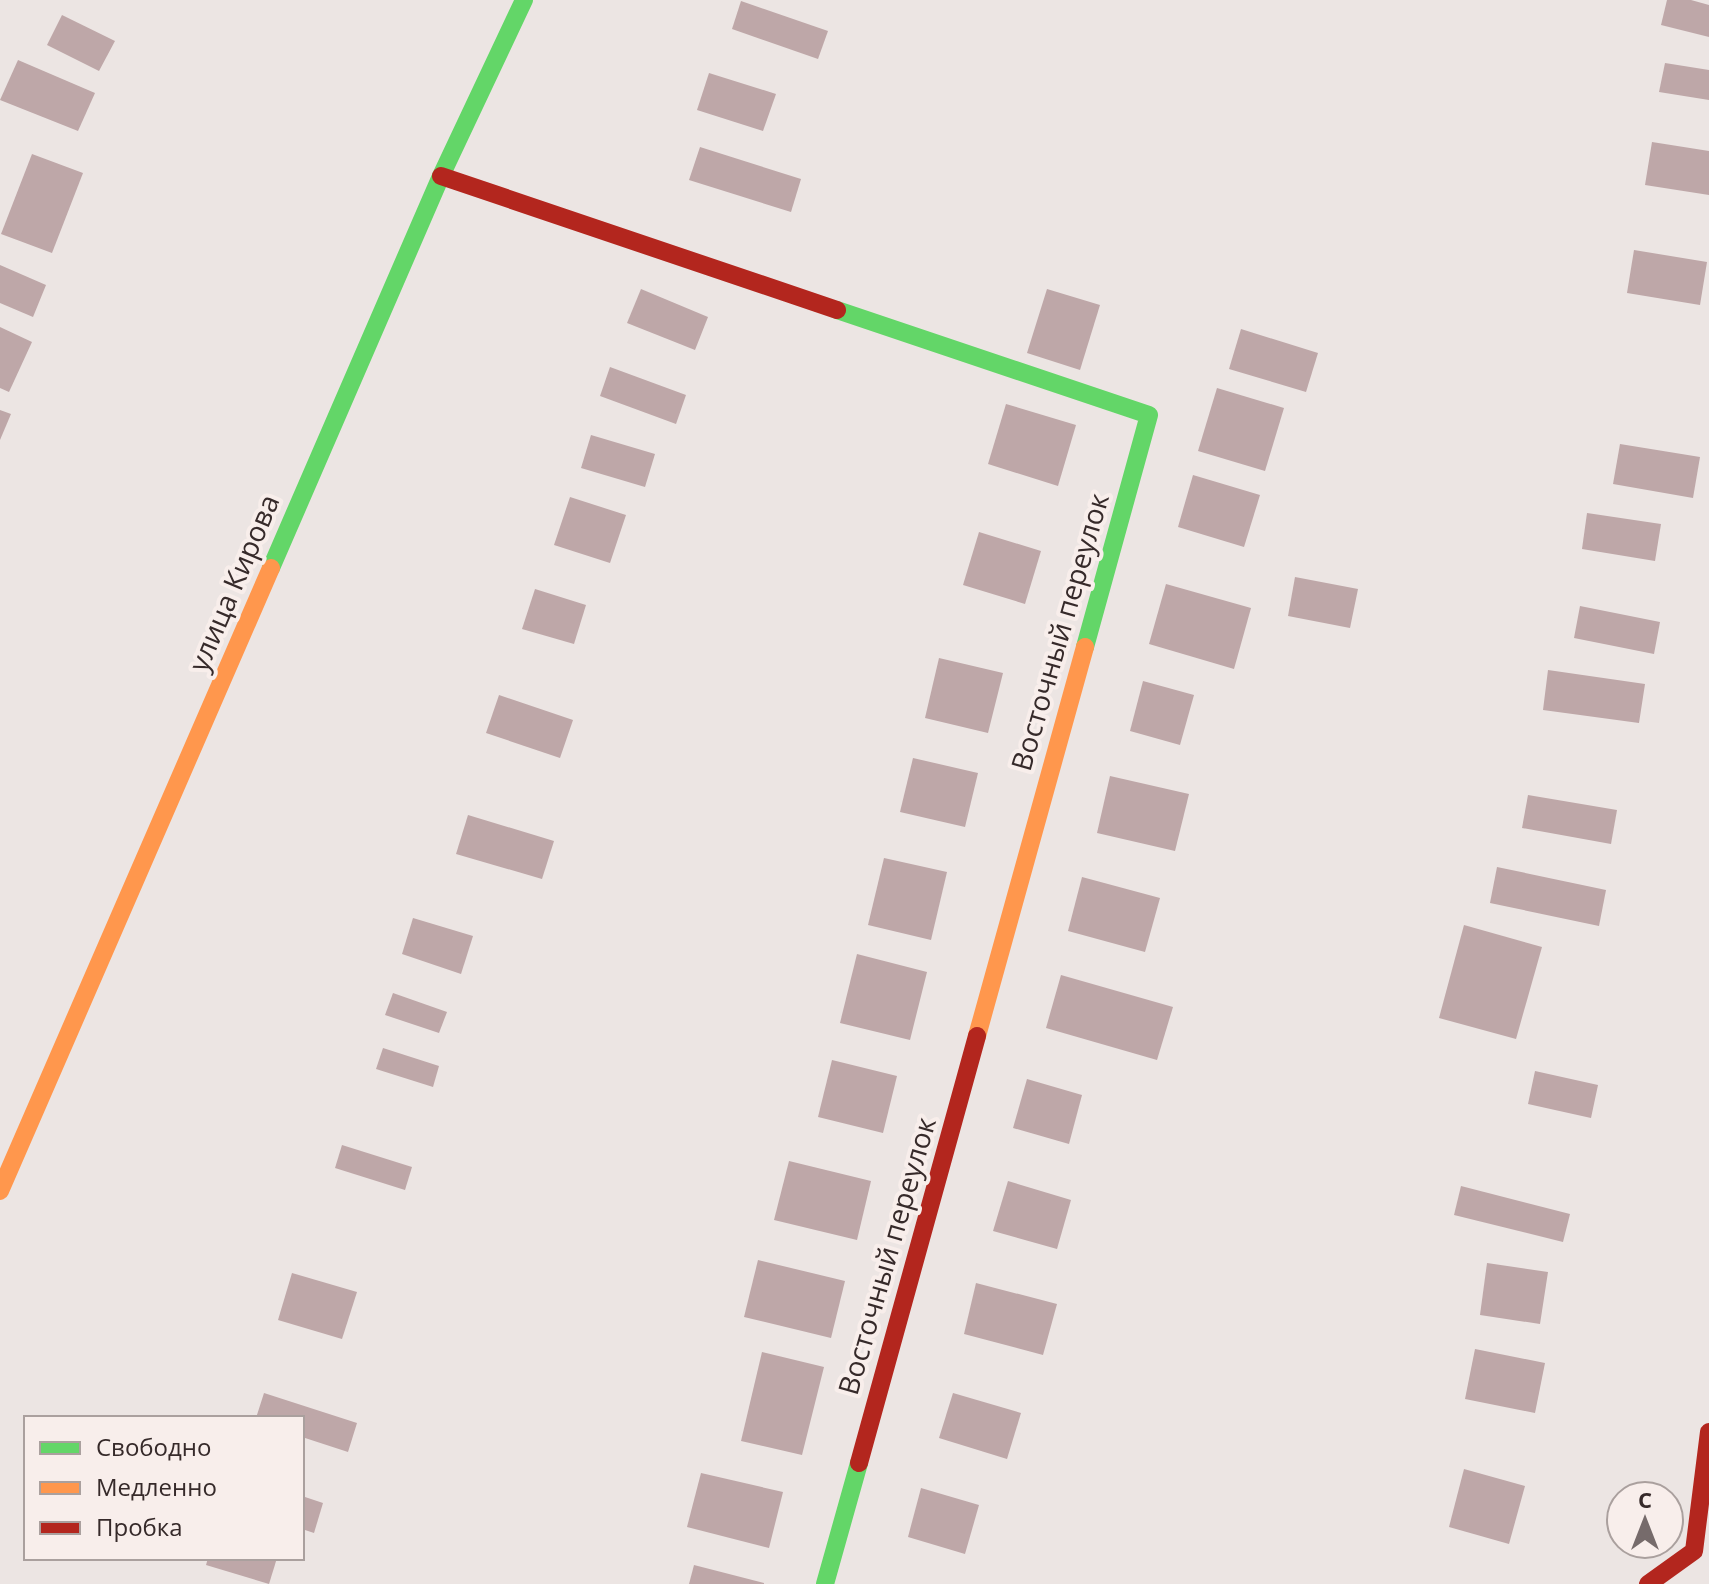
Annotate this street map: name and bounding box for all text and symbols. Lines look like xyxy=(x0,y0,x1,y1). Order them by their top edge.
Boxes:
street label: улица Кирова xyxy=(179,488,287,677)
street label: Восточный переулок xyxy=(1001,488,1117,775)
street label: Восточный переулок xyxy=(828,1112,944,1399)
legend xyxy=(24,1416,304,1560)
text: Свободно xyxy=(96,1430,211,1463)
text: Медленно xyxy=(96,1470,217,1503)
north arrow xyxy=(1605,1480,1685,1560)
text: С xyxy=(1638,1484,1652,1514)
text: Пробка xyxy=(96,1510,183,1543)

